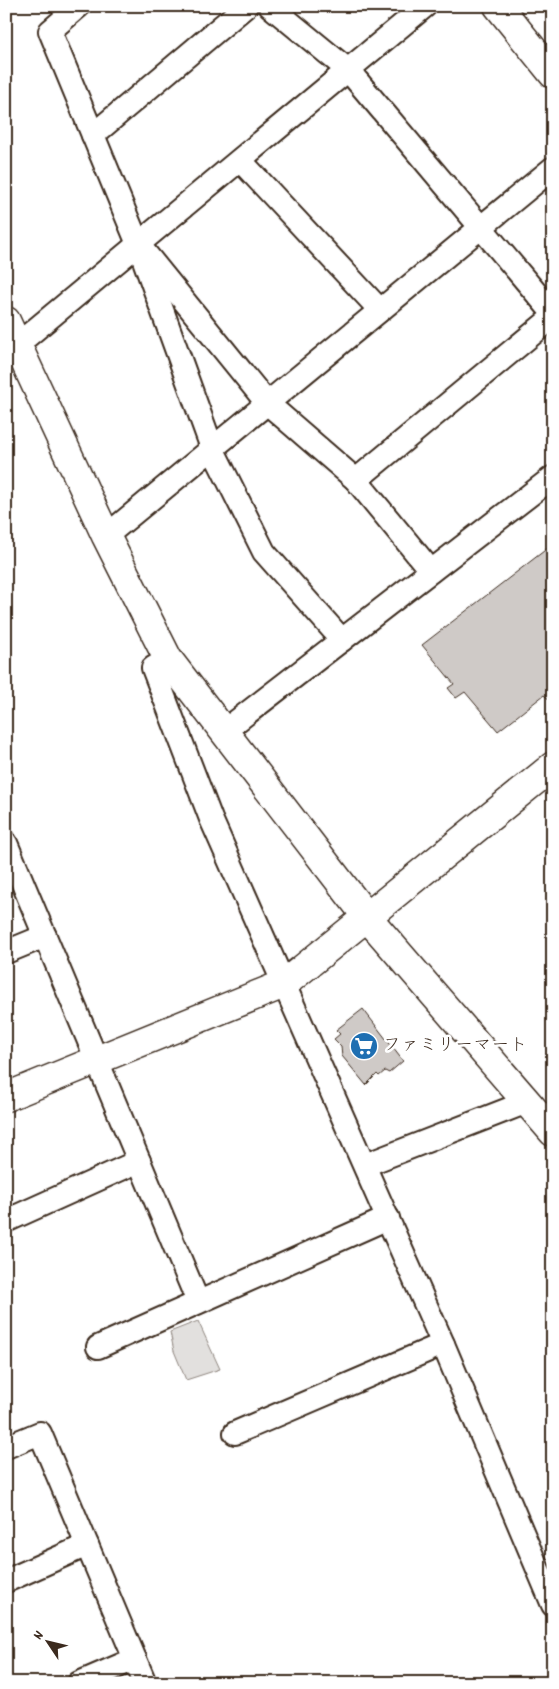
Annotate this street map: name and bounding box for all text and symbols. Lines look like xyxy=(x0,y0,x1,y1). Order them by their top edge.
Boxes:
supermarket icon: ファミリーマート xyxy=(349,1031,379,1061)
place label: ファミリーマート xyxy=(383,1034,527,1059)
north arrow xyxy=(22,1616,72,1666)
text: N xyxy=(29,1627,49,1644)

